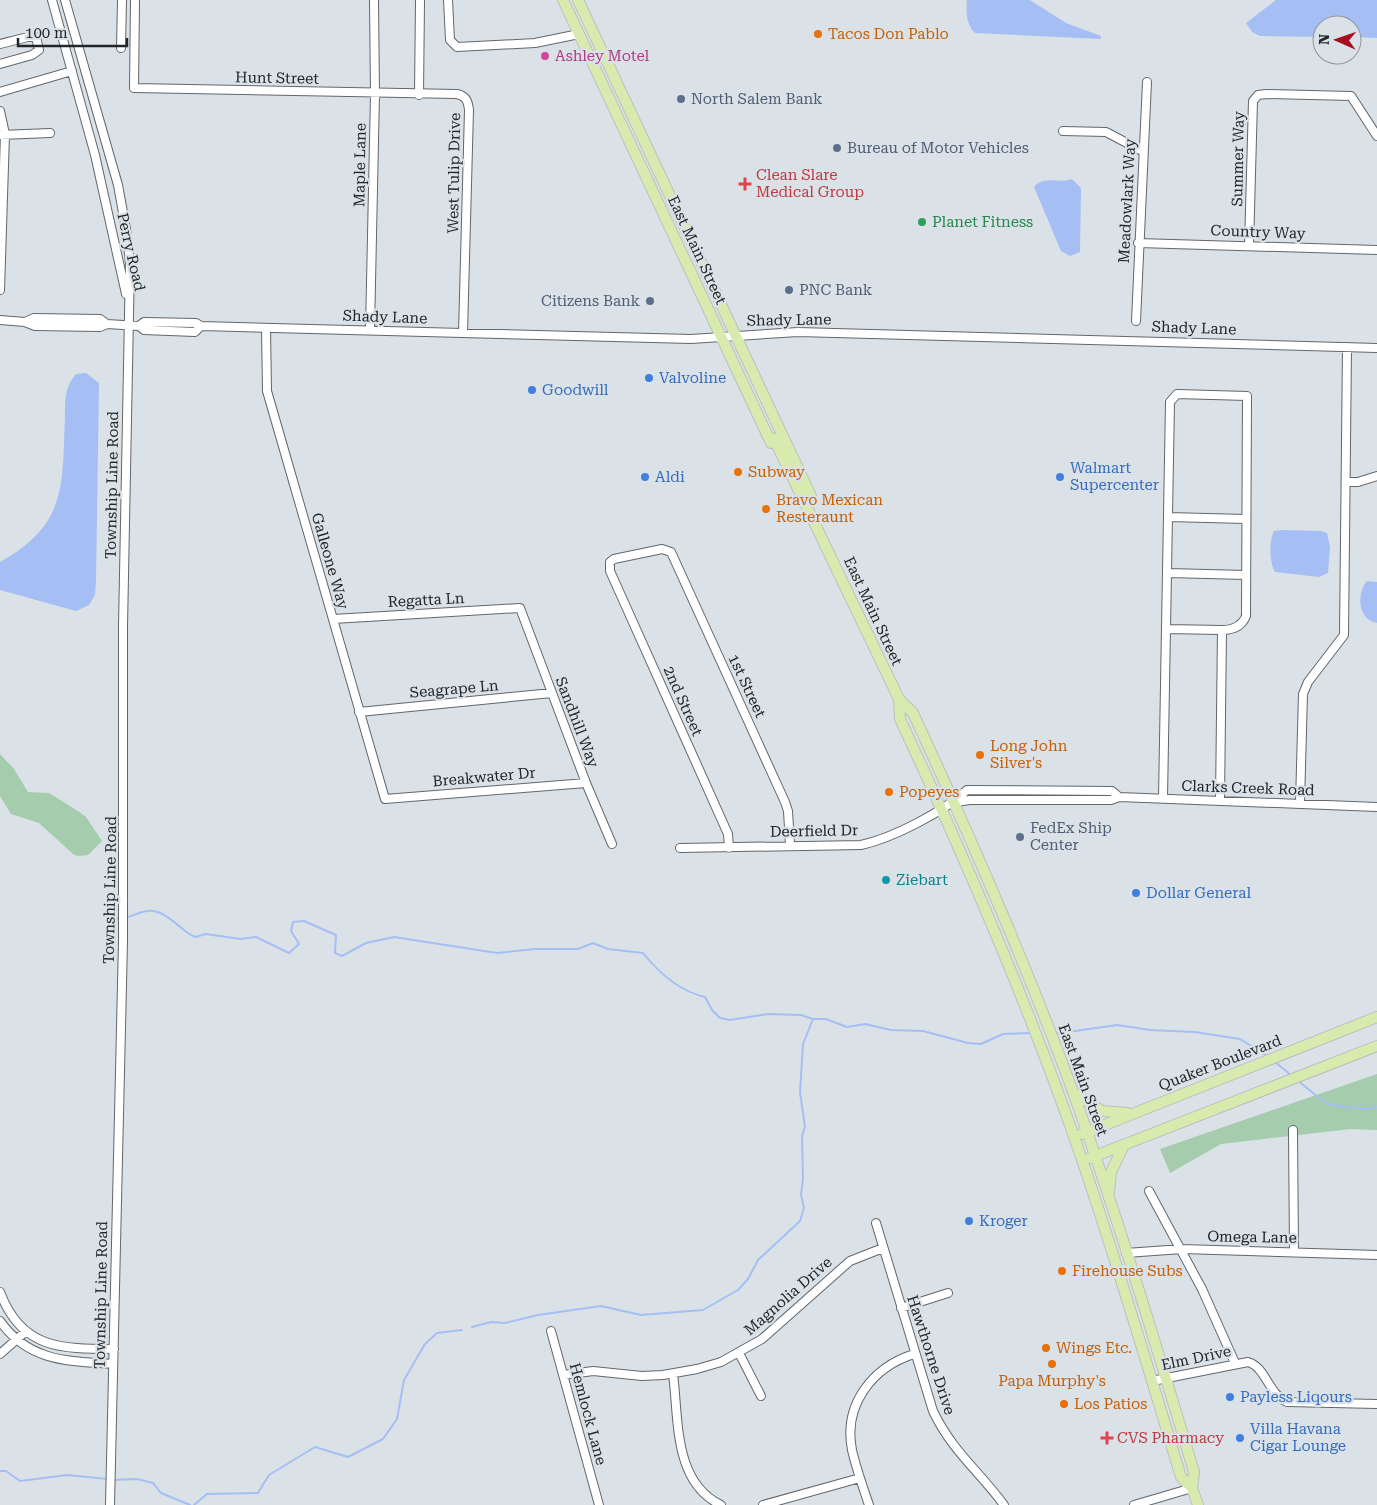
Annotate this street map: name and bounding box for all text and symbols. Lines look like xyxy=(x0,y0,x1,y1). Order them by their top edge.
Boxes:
scale bar xyxy=(18,15,126,47)
north arrow xyxy=(1312,15,1362,65)
text: 100 m xyxy=(25,24,68,42)
place label: Tacos Don Pablo xyxy=(828,25,949,43)
marker: Tacos Don Pablo xyxy=(812,28,824,40)
text: N xyxy=(1316,34,1332,45)
place label: Ashley Motel xyxy=(555,47,649,65)
marker: Ashley Motel xyxy=(539,50,551,62)
street label: Hunt Street xyxy=(235,68,319,88)
place label: North Salem Bank xyxy=(691,90,823,108)
marker: North Salem Bank xyxy=(675,93,687,105)
street label: Summer Way xyxy=(1228,111,1248,207)
street label: West Tulip Drive xyxy=(444,112,464,234)
street label: Maple Lane xyxy=(350,123,370,207)
street label: Meadowlark Way xyxy=(1115,138,1139,264)
place label: Bureau of Motor Vehicles xyxy=(847,139,1029,157)
marker: Bureau of Motor Vehicles xyxy=(831,142,843,154)
place label: Clean Slare Medical Group xyxy=(756,166,864,201)
marker: Clean Slare Medical Group xyxy=(738,177,752,191)
street label: East Main Street xyxy=(664,193,730,308)
street label: Perry Road xyxy=(113,211,149,293)
place label: Planet Fitness xyxy=(932,213,1033,231)
marker: Planet Fitness xyxy=(916,216,928,228)
street label: Country Way xyxy=(1210,221,1306,243)
place label: PNC Bank xyxy=(799,281,873,299)
marker: PNC Bank xyxy=(783,284,795,296)
place label: Citizens Bank xyxy=(541,292,640,310)
marker: Citizens Bank xyxy=(644,295,656,307)
street label: Shady Lane xyxy=(342,307,428,327)
street label: Shady Lane xyxy=(746,310,832,330)
street label: Shady Lane xyxy=(1151,318,1237,338)
place label: Valvoline xyxy=(659,369,726,387)
marker: Valvoline xyxy=(643,372,655,384)
place label: Goodwill xyxy=(542,381,609,399)
marker: Goodwill xyxy=(526,384,538,396)
street label: Township Line Road xyxy=(102,411,122,559)
place label: Walmart Supercenter xyxy=(1070,459,1159,494)
place label: Subway xyxy=(748,463,805,481)
marker: Subway xyxy=(732,466,744,478)
place label: Aldi xyxy=(655,468,685,486)
marker: Aldi xyxy=(639,471,651,483)
marker: Walmart Supercenter xyxy=(1054,471,1066,483)
place label: Bravo Mexican Resteraunt xyxy=(776,491,883,526)
marker: Bravo Mexican Resteraunt xyxy=(760,503,772,515)
street label: Galleone Way xyxy=(308,511,352,612)
street label: East Main Street xyxy=(840,554,906,669)
street label: Regatta Ln xyxy=(387,589,465,611)
street label: 1st Street xyxy=(724,651,770,721)
street label: 2nd Street xyxy=(660,663,707,739)
street label: Sandhill Way xyxy=(551,674,603,770)
street label: Seagrape Ln xyxy=(409,676,500,702)
place label: Long John Silver's xyxy=(990,737,1068,772)
marker: Long John Silver's xyxy=(974,749,986,761)
street label: Breakwater Dr xyxy=(432,764,536,790)
street label: Clarks Creek Road xyxy=(1181,777,1315,799)
place label: Popeyes xyxy=(899,783,959,801)
marker: Popeyes xyxy=(883,786,895,798)
street label: Township Line Road xyxy=(100,816,120,964)
place label: FedEx Ship Center xyxy=(1030,819,1112,854)
street label: Deerfield Dr xyxy=(770,821,858,841)
marker: FedEx Ship Center xyxy=(1014,831,1026,843)
place label: Ziebart xyxy=(896,871,948,889)
marker: Ziebart xyxy=(880,874,892,886)
place label: Dollar General xyxy=(1146,884,1252,902)
marker: Dollar General xyxy=(1130,887,1142,899)
street label: East Main Street xyxy=(1054,1022,1112,1139)
street label: Quaker Boulevard xyxy=(1156,1031,1284,1095)
place label: Kroger xyxy=(979,1212,1028,1230)
marker: Kroger xyxy=(963,1215,975,1227)
street label: Township Line Road xyxy=(91,1221,111,1369)
street label: Omega Lane xyxy=(1207,1227,1297,1247)
street label: Magnolia Drive xyxy=(741,1253,835,1339)
place label: Firehouse Subs xyxy=(1072,1262,1183,1280)
marker: Firehouse Subs xyxy=(1056,1265,1068,1277)
street label: Hawthorne Drive xyxy=(903,1293,959,1417)
place label: Wings Etc. xyxy=(1056,1339,1132,1357)
marker: Wings Etc. xyxy=(1040,1342,1052,1354)
street label: Elm Drive xyxy=(1159,1342,1233,1374)
marker: Papa Murphy's xyxy=(1046,1358,1058,1370)
street label: Hemlock Lane xyxy=(566,1361,610,1467)
place label: Papa Murphy's xyxy=(998,1372,1106,1390)
place label: Payless Liqours xyxy=(1240,1388,1352,1406)
marker: Payless Liqours xyxy=(1224,1391,1236,1403)
place label: Los Patios xyxy=(1074,1395,1147,1413)
marker: Los Patios xyxy=(1058,1398,1070,1410)
place label: Villa Havana Cigar Lounge xyxy=(1250,1420,1346,1455)
place label: CVS Pharmacy xyxy=(1117,1429,1224,1447)
marker: CVS Pharmacy xyxy=(1101,1432,1113,1444)
marker: Villa Havana Cigar Lounge xyxy=(1234,1432,1246,1444)

